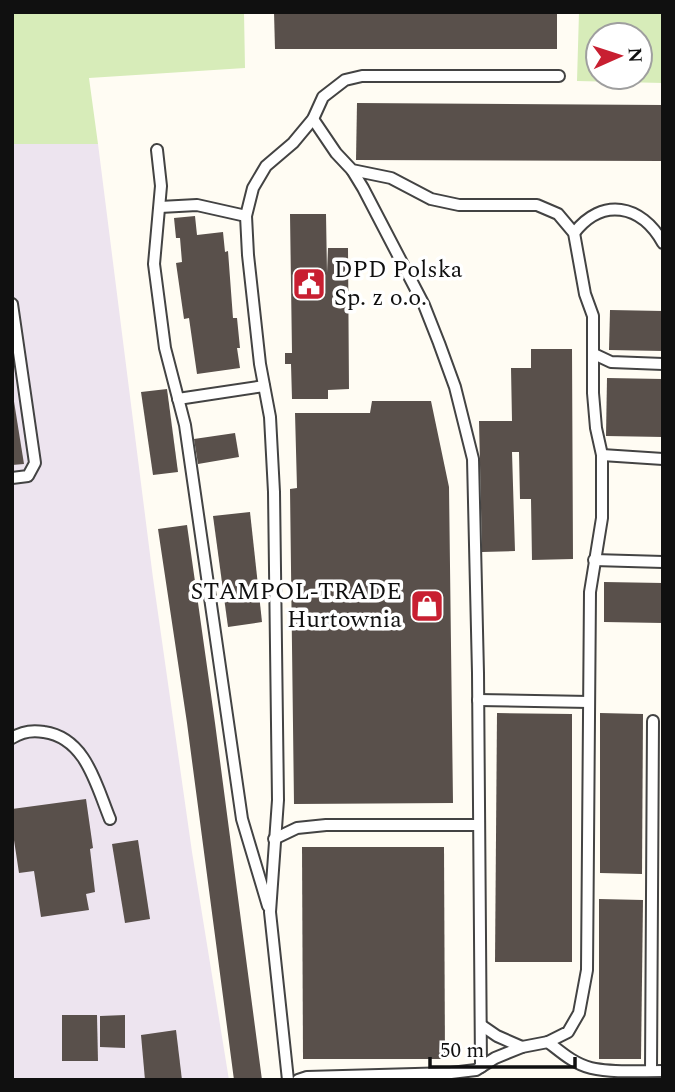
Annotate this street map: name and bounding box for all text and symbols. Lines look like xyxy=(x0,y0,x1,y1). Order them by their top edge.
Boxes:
north arrow xyxy=(584,21,654,91)
text: N xyxy=(620,47,649,64)
place label: DPD Polska Sp. z o.o. xyxy=(334,252,463,316)
public building icon: DPD Polska Sp. z o.o. xyxy=(290,265,328,303)
place label: STAMPOL-TRADE Hurtownia xyxy=(191,574,402,638)
shop icon: STAMPOL-TRADE Hurtownia xyxy=(408,587,446,625)
scale bar xyxy=(430,1026,575,1070)
text: 50 m xyxy=(440,1035,484,1067)

